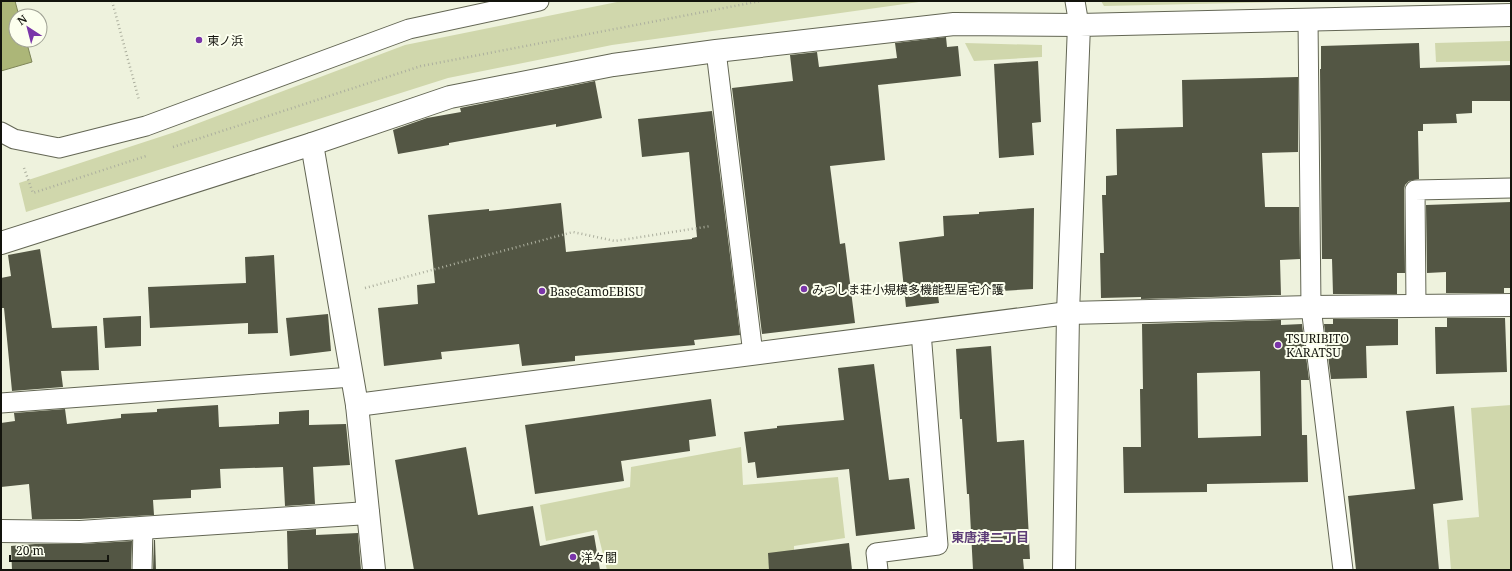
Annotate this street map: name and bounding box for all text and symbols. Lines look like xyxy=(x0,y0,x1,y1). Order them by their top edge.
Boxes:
north arrow xyxy=(8,8,48,48)
text: N xyxy=(14,11,30,28)
place label: 東ノ浜 xyxy=(207,32,243,49)
marker: 東ノ浜 xyxy=(194,35,204,45)
place label: みつしま荘小規模多機能型居宅介護 xyxy=(812,281,1004,298)
place label: BaseCamoEBISU xyxy=(550,283,644,300)
marker: みつしま荘小規模多機能型居宅介護 xyxy=(799,284,809,294)
marker: BaseCamoEBISU xyxy=(537,286,547,296)
place label: TSURIBITO KARATSU xyxy=(1286,330,1349,361)
marker: TSURIBITO KARATSU xyxy=(1273,340,1283,350)
district label: 東唐津二丁目 xyxy=(951,528,1029,546)
scale bar xyxy=(10,537,108,563)
text: 20 m xyxy=(16,542,44,559)
place label: 洋々閣 xyxy=(581,549,617,566)
marker: 洋々閣 xyxy=(568,552,578,562)

